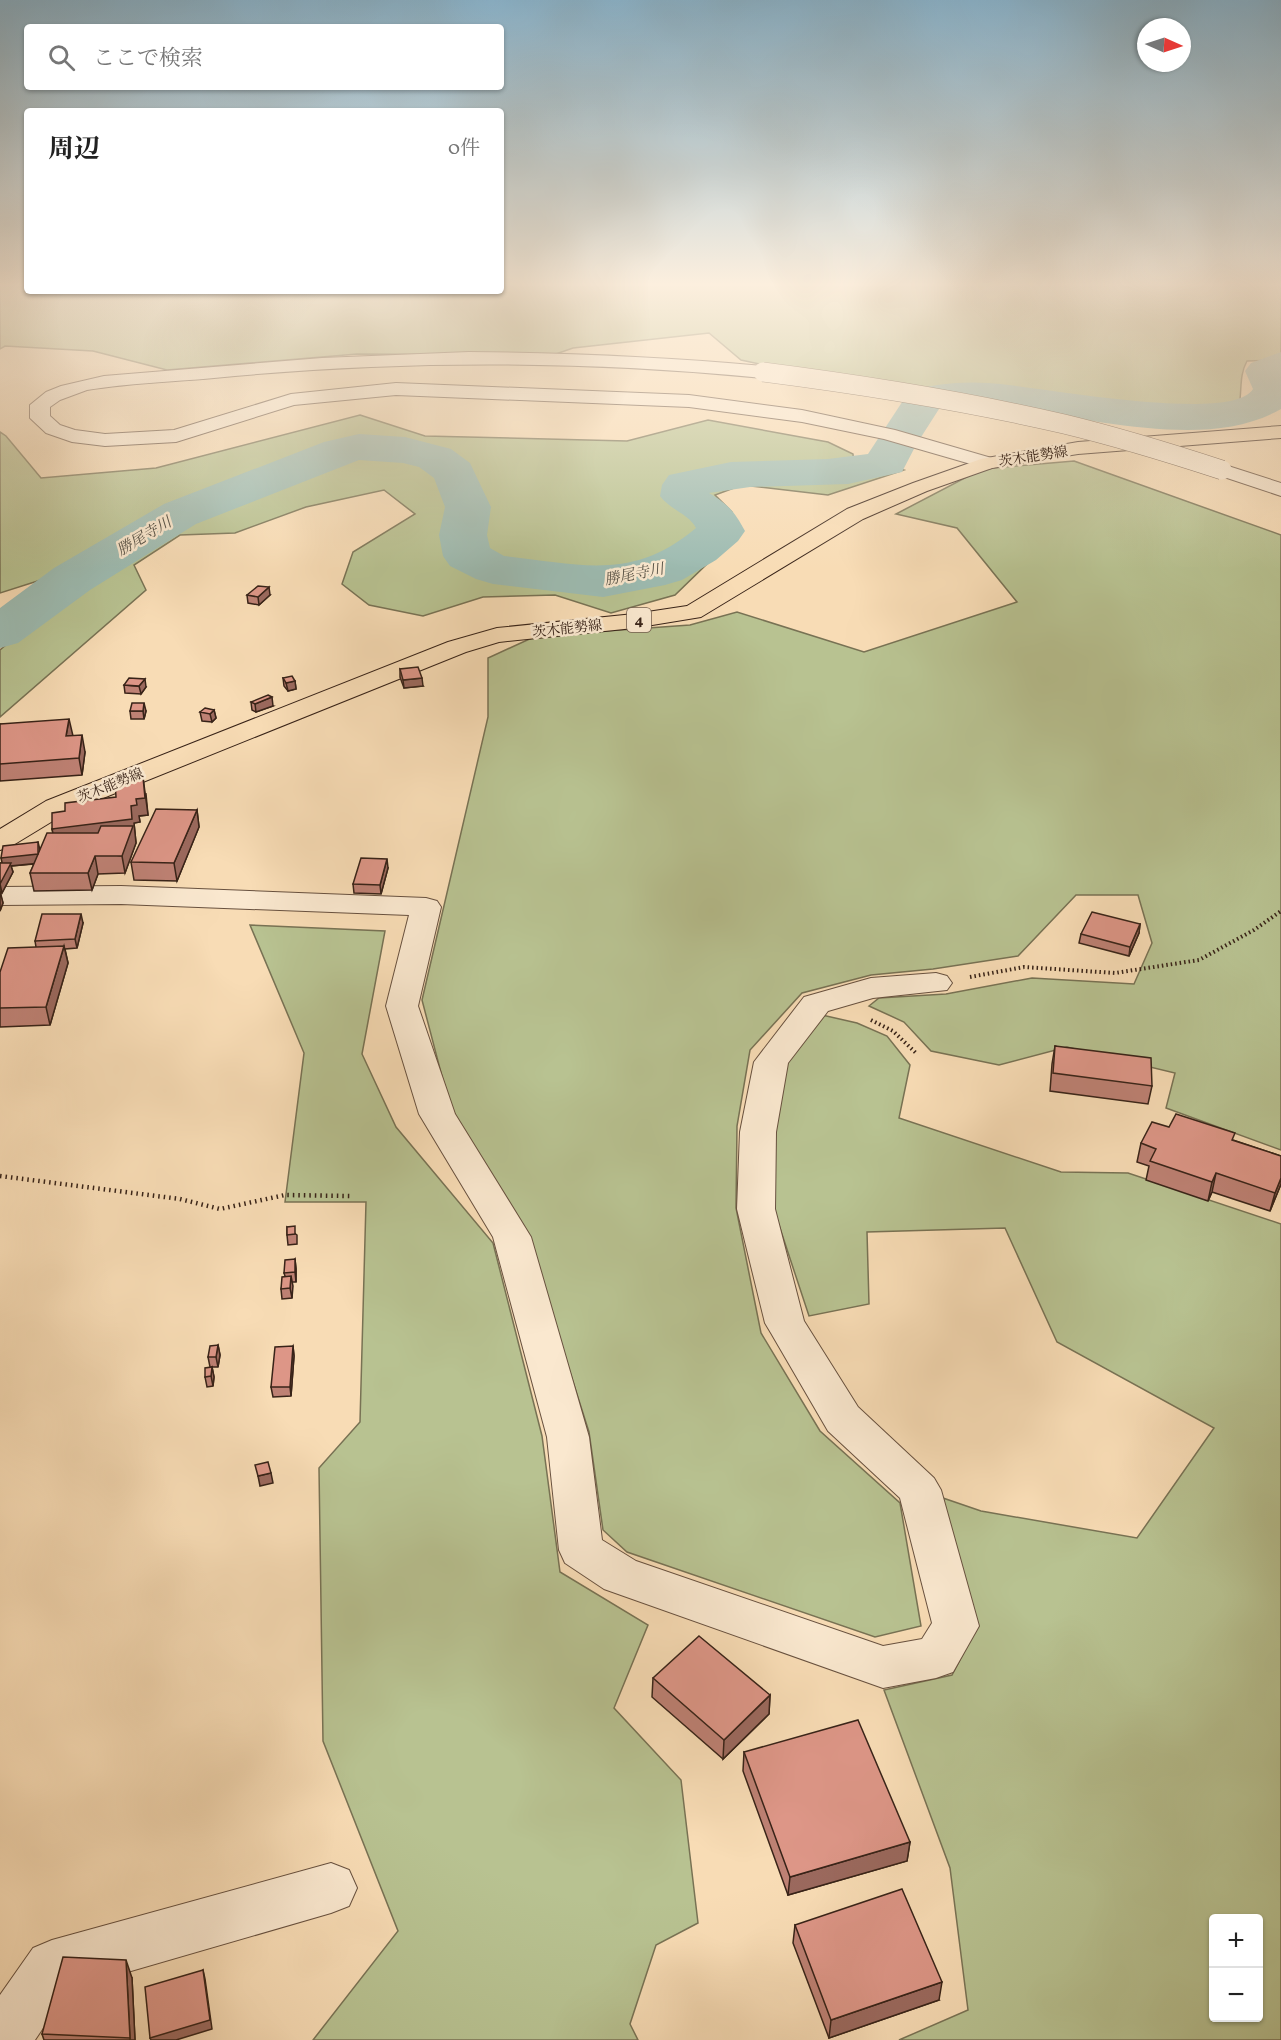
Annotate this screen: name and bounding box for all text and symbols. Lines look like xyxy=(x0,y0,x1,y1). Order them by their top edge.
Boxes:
north arrow xyxy=(1137,18,1191,72)
search box xyxy=(24,24,504,90)
icon: search xyxy=(45,41,78,74)
text: ここで検索 xyxy=(93,44,203,75)
text: 周辺 xyxy=(48,132,100,168)
text: 0件 xyxy=(448,135,480,163)
street label: 茨木能勢線 xyxy=(997,443,1069,472)
water label: 勝尾寺川 xyxy=(114,512,178,562)
water label: 勝尾寺川 xyxy=(603,559,668,592)
road number: 4 xyxy=(627,608,651,632)
street label: 茨木能勢線 xyxy=(531,616,603,643)
street label: 茨木能勢線 xyxy=(75,764,147,808)
map controls xyxy=(1209,1914,1263,2022)
button: + xyxy=(1209,1914,1263,1968)
button: − xyxy=(1209,1968,1263,2022)

